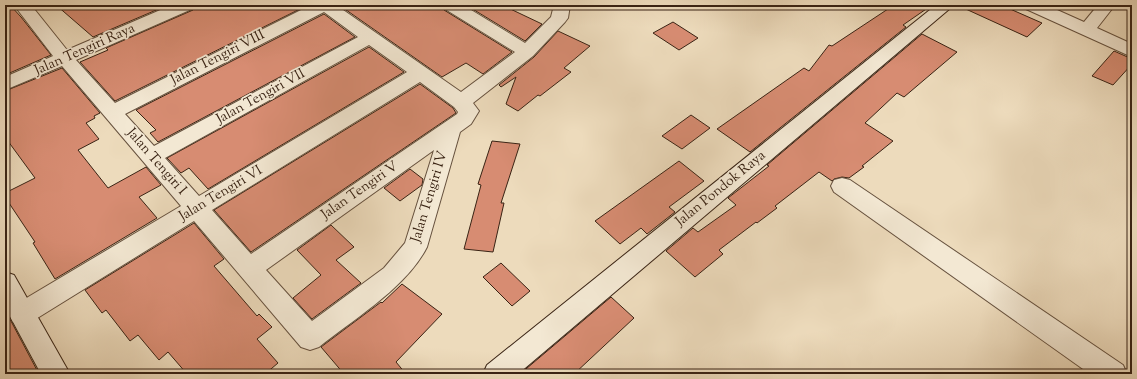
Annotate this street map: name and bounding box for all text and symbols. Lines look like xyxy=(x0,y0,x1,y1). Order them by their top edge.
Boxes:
street label: Jalan Tengiri Raya xyxy=(31,19,139,82)
street label: Jalan Tengiri VIII xyxy=(166,25,269,91)
street label: Jalan Tengiri VII xyxy=(212,64,309,130)
street label: Jalan Tengiri I xyxy=(121,123,191,200)
street label: Jalan Pondok Raya xyxy=(671,146,771,232)
street label: Jalan Tengiri IV xyxy=(406,148,454,246)
street label: Jalan Tengiri V xyxy=(317,157,403,225)
street label: Jalan Tengiri VI xyxy=(175,161,267,227)

